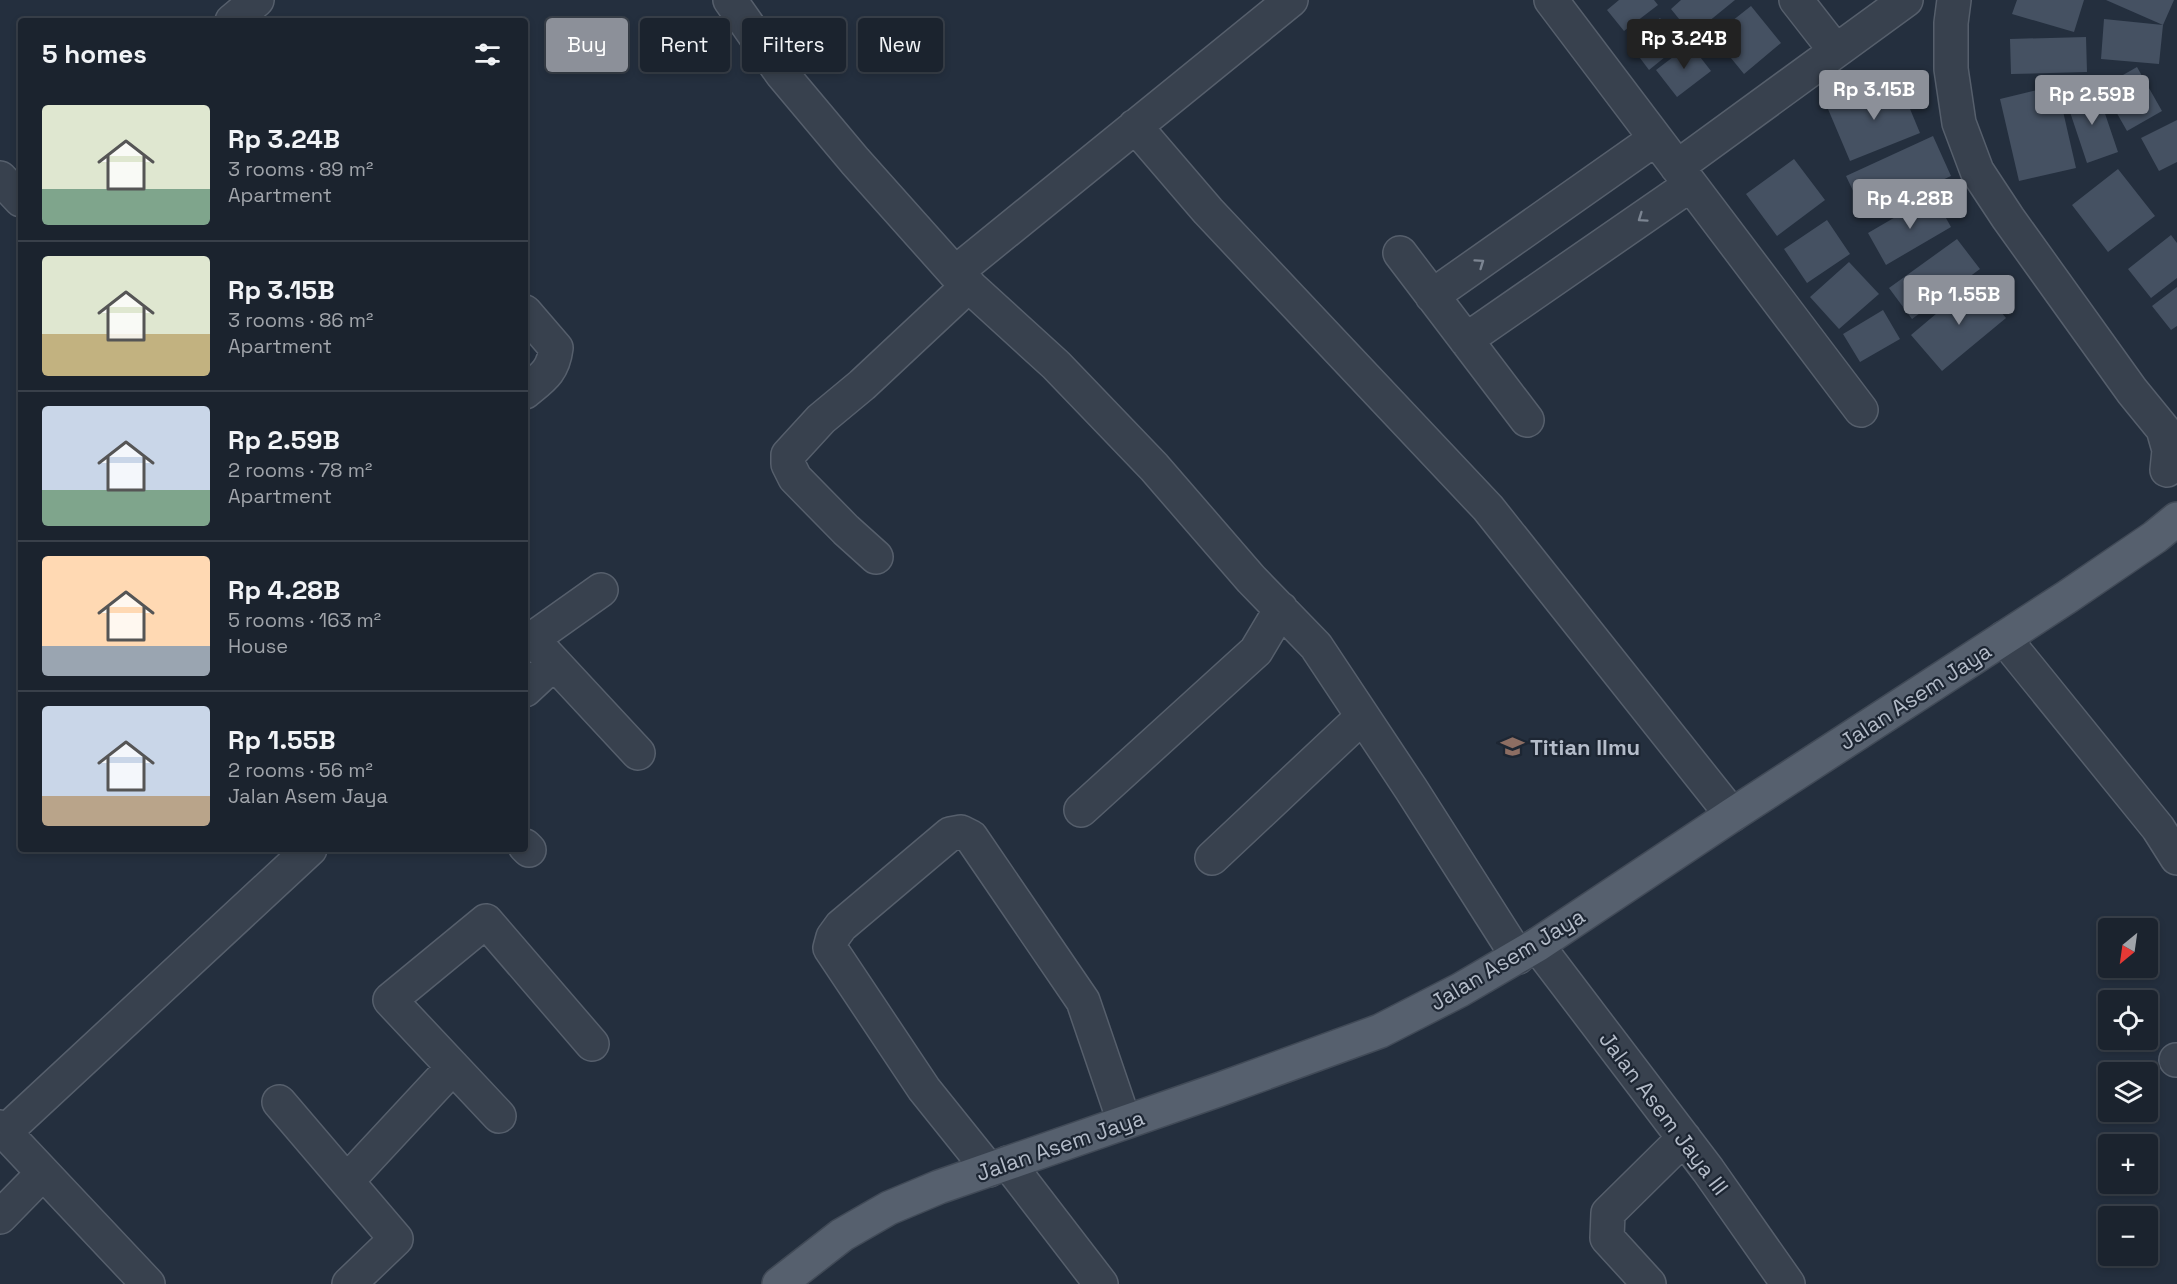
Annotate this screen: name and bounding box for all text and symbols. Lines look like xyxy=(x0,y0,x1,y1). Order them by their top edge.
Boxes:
chip: Buy xyxy=(546,18,628,72)
chip: Rent xyxy=(640,18,730,72)
chip: Filters xyxy=(742,18,846,72)
chip: New xyxy=(858,18,943,72)
pin: Rp 3.24B xyxy=(1622,19,1746,70)
text: Rp 3.24B xyxy=(1641,25,1727,51)
text: 5 homes xyxy=(42,37,147,71)
icon: filters xyxy=(471,38,504,71)
pin: Rp 3.15B xyxy=(1812,70,1936,121)
pin: Rp 2.59B xyxy=(2030,75,2154,126)
text: Rp 3.15B xyxy=(1833,76,1915,102)
text: Rp 2.59B xyxy=(2049,81,2135,107)
text: Rp 3.24B xyxy=(228,122,340,156)
icon: home xyxy=(90,129,162,201)
text: 3 rooms · 89 m² xyxy=(228,156,373,182)
pin: Rp 4.28B xyxy=(1848,179,1972,230)
text: Apartment xyxy=(228,182,332,208)
text: Rp 4.28B xyxy=(1867,185,1953,211)
one-way arrow xyxy=(1638,211,1649,222)
one-way arrow xyxy=(1474,259,1485,270)
text: Rp 3.15B xyxy=(228,273,334,307)
pin: Rp 1.55B xyxy=(1897,275,2021,326)
icon: home xyxy=(90,280,162,352)
text: Rp 1.55B xyxy=(1918,281,2000,307)
text: 3 rooms · 86 m² xyxy=(228,307,373,333)
text: Apartment xyxy=(228,333,332,359)
text: Rp 2.59B xyxy=(228,423,340,457)
icon: home xyxy=(90,430,162,502)
text: 2 rooms · 78 m² xyxy=(228,457,372,483)
text: Apartment xyxy=(228,483,332,509)
text: Rp 4.28B xyxy=(228,573,340,607)
icon: home xyxy=(90,580,162,652)
text: 5 rooms · 163 m² xyxy=(228,607,381,633)
text: House xyxy=(228,633,288,659)
street label: Jalan Asem Jaya xyxy=(1834,636,1997,756)
text: Rp 1.55B xyxy=(228,723,336,757)
icon: home xyxy=(90,730,162,802)
place label: Titian Ilmu xyxy=(1530,733,1640,761)
school or university icon: Titian Ilmu xyxy=(1499,734,1525,760)
text: 2 rooms · 56 m² xyxy=(228,757,373,783)
text: Jalan Asem Jaya xyxy=(228,783,388,809)
street label: Jalan Asem Jaya xyxy=(1424,901,1590,1016)
north arrow xyxy=(2098,918,2158,978)
map controls xyxy=(2098,918,2158,1266)
button: locate xyxy=(2098,990,2158,1050)
street label: Jalan Asem Jaya III xyxy=(1593,1026,1735,1200)
button: layers xyxy=(2098,1062,2158,1122)
street label: Jalan Asem Jaya xyxy=(972,1103,1148,1187)
button: + xyxy=(2098,1134,2158,1194)
button: − xyxy=(2098,1206,2158,1266)

